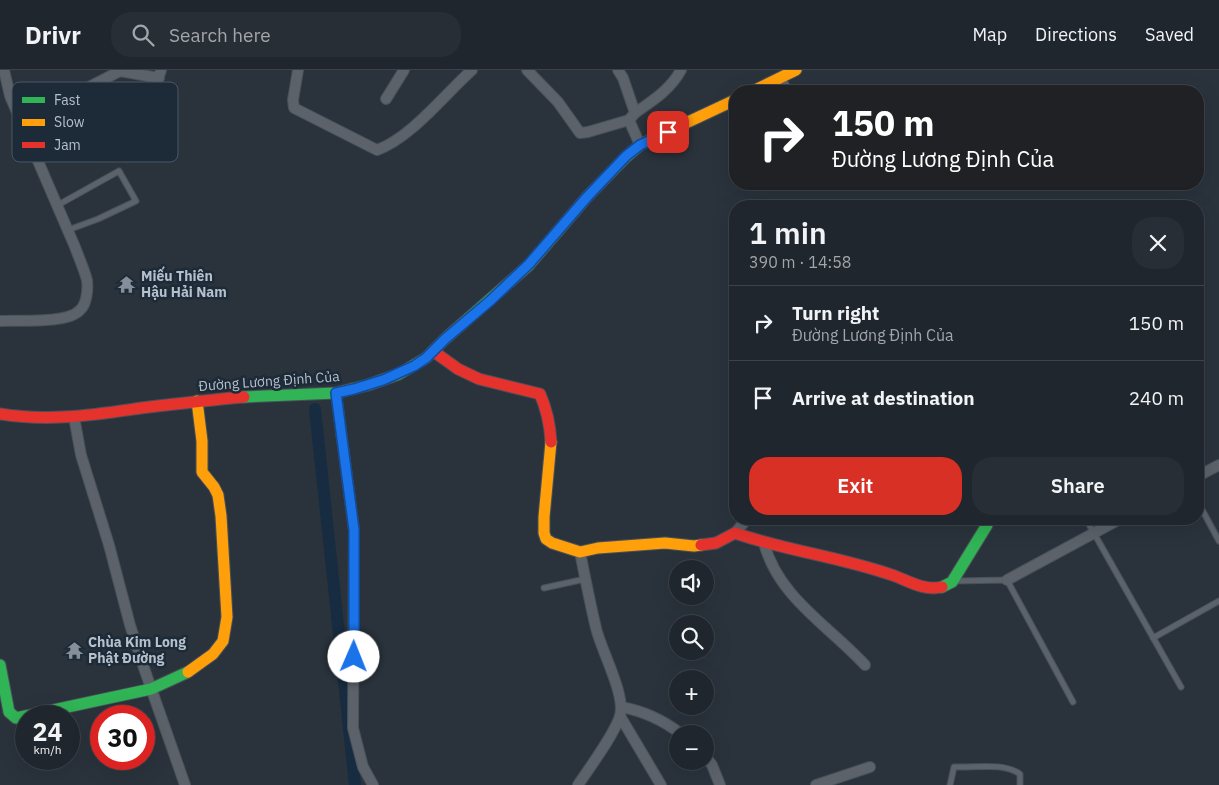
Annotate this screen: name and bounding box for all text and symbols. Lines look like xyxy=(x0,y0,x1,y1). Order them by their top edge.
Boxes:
search box xyxy=(111,12,461,57)
text: Drivr xyxy=(25,19,81,51)
icon: search xyxy=(129,21,157,49)
text: Search here xyxy=(169,23,271,47)
text: Map xyxy=(972,23,1007,46)
text: Directions xyxy=(1035,23,1117,46)
text: Saved xyxy=(1145,23,1194,46)
legend xyxy=(12,82,178,162)
text: Fast xyxy=(54,91,80,109)
text: 150 m xyxy=(832,100,935,146)
icon: right xyxy=(749,105,814,170)
pin xyxy=(647,111,689,153)
text: Slow xyxy=(54,113,85,131)
icon: arrive xyxy=(654,118,682,146)
text: Jam xyxy=(54,136,81,154)
text: Đường Lương Định Của xyxy=(832,144,1054,173)
text: 1 min xyxy=(749,213,827,252)
button: close xyxy=(1132,217,1184,269)
text: 390 m · 14:58 xyxy=(749,252,851,272)
place label: Miếu Thiên Hậu Hải Nam xyxy=(141,266,227,301)
temple icon: Miếu Thiên Hậu Hải Nam xyxy=(117,274,137,294)
text: Turn right xyxy=(792,301,879,325)
icon: right xyxy=(749,309,777,337)
text: 150 m xyxy=(1129,311,1184,335)
text: Đường Lương Định Của xyxy=(792,325,954,345)
street label: Đường Lương Định Của xyxy=(198,367,341,395)
icon: arrive xyxy=(749,384,777,412)
text: Arrive at destination xyxy=(792,386,975,410)
text: 240 m xyxy=(1129,386,1184,410)
button: Exit xyxy=(749,457,962,515)
button: Share xyxy=(972,457,1184,515)
map controls xyxy=(669,560,714,770)
button: sound xyxy=(669,560,714,605)
button: search xyxy=(669,615,714,660)
position arrow xyxy=(327,630,379,682)
place label: Chùa Kim Long Phật Đường xyxy=(88,633,186,667)
temple icon: Chùa Kim Long Phật Đường xyxy=(64,640,84,660)
button: + xyxy=(669,670,714,715)
speed limit sign: 30 xyxy=(90,705,155,770)
text: 24 xyxy=(32,715,63,748)
button: − xyxy=(669,725,714,770)
text: km/h xyxy=(33,742,62,757)

